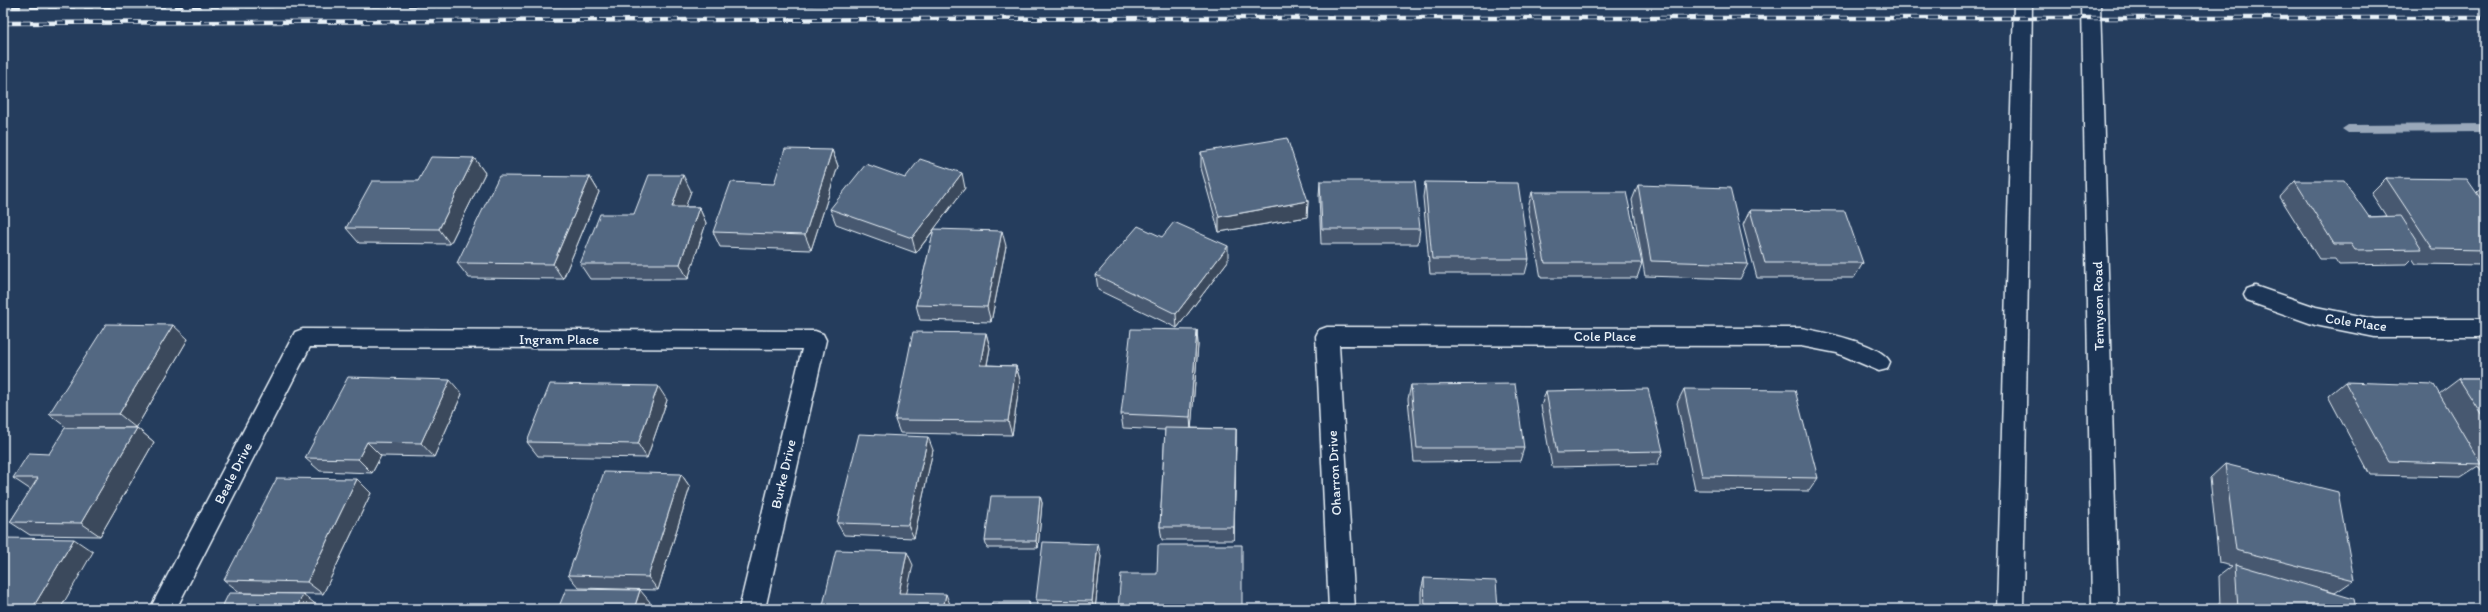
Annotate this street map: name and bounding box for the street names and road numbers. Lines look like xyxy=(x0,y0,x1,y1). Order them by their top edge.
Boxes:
street label: Tennyson Road xyxy=(2089,261,2108,351)
street label: Cole Place xyxy=(2324,310,2388,335)
street label: Cole Place xyxy=(1574,328,1637,345)
street label: Ingram Place xyxy=(519,331,599,348)
street label: Oharron Drive xyxy=(1324,430,1345,516)
street label: Burke Drive xyxy=(767,438,800,510)
street label: Beale Drive xyxy=(211,439,256,507)

